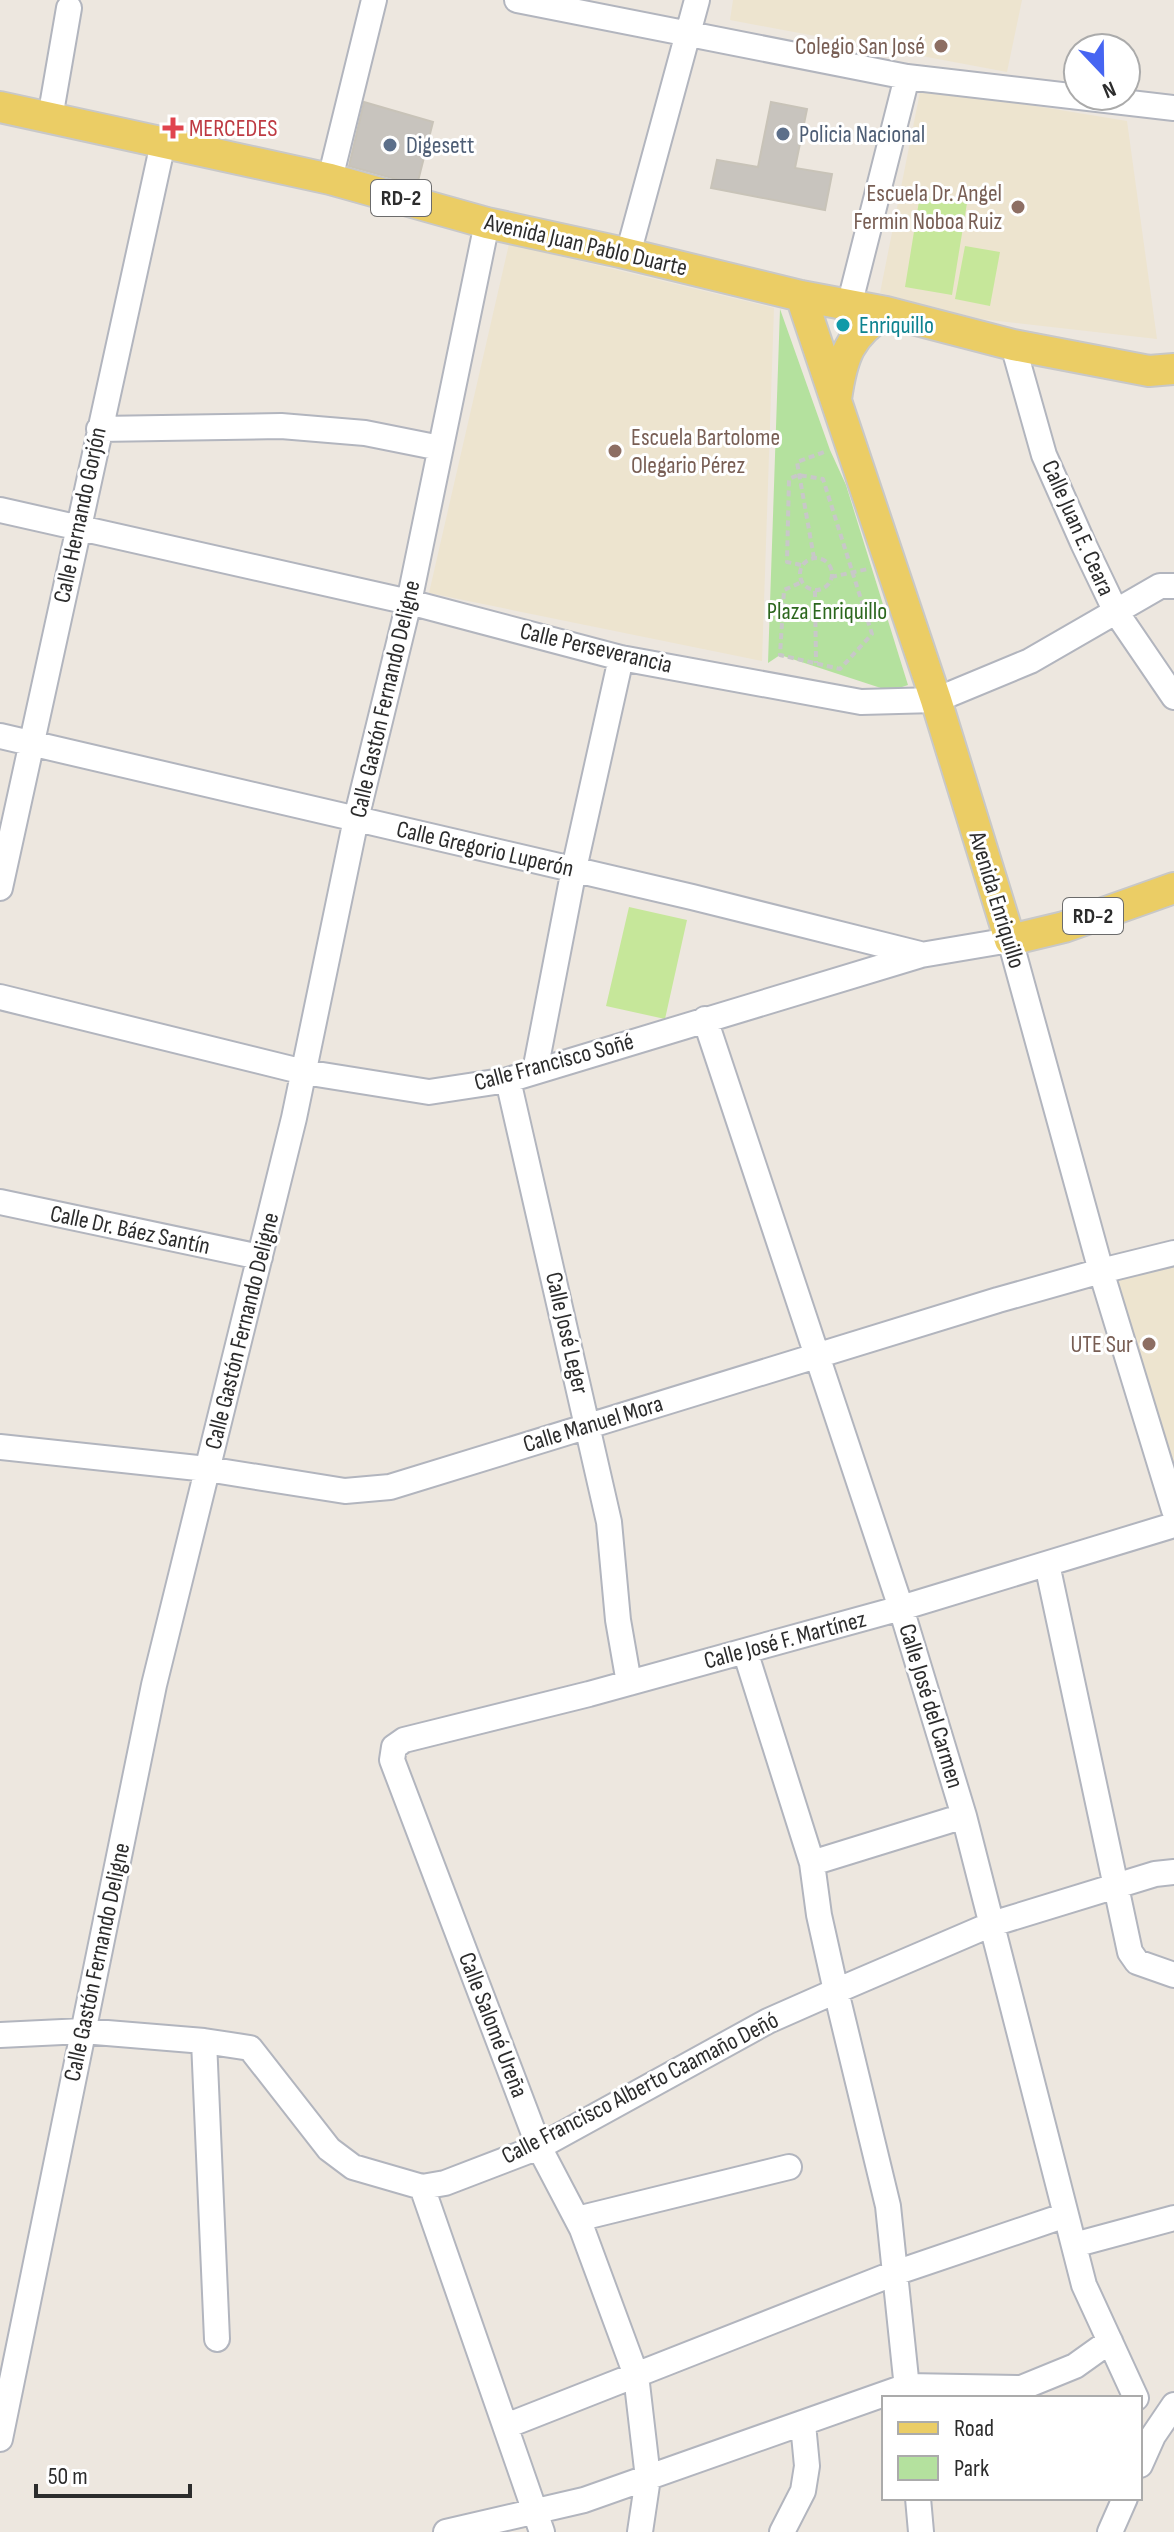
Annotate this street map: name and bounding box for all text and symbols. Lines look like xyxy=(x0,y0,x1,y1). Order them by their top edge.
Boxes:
place label: Colegio San José xyxy=(795,32,925,61)
north arrow xyxy=(1062,32,1142,112)
marker: Colegio San José xyxy=(932,37,950,55)
text: N xyxy=(1098,74,1119,104)
place label: MERCEDES xyxy=(189,114,278,143)
marker: MERCEDES xyxy=(164,119,182,137)
place label: Policia Nacional xyxy=(799,120,925,149)
marker: Policia Nacional xyxy=(774,125,792,143)
place label: Digesett xyxy=(406,131,474,160)
marker: Digesett xyxy=(381,136,399,154)
place label: Escuela Dr. Angel Fermin Noboa Ruiz xyxy=(853,179,1002,236)
road number: RD-2 xyxy=(371,180,431,216)
marker: Escuela Dr. Angel Fermin Noboa Ruiz xyxy=(1009,198,1027,216)
street label: Avenida Juan Pablo Duarte xyxy=(481,207,690,282)
place label: Enriquillo xyxy=(859,311,934,340)
marker: Enriquillo xyxy=(834,316,852,334)
place label: Escuela Bartolome Olegario Pérez xyxy=(631,423,780,480)
street label: Calle Hernando Gorjón xyxy=(47,425,113,605)
marker: Escuela Bartolome Olegario Pérez xyxy=(606,442,624,460)
street label: Calle Juan E. Ceara xyxy=(1035,456,1121,600)
street label: Calle Gastón Fernando Deligne xyxy=(344,577,426,821)
park label: Plaza Enriquillo xyxy=(767,597,887,626)
street label: Calle Perseverancia xyxy=(517,616,675,680)
street label: Calle Gregorio Luperón xyxy=(394,815,576,883)
street label: Avenida Enriquillo xyxy=(962,827,1032,972)
road number: RD-2 xyxy=(1063,898,1123,934)
street label: Calle Francisco Soñé xyxy=(471,1027,637,1097)
street label: Calle Dr. Báez Santín xyxy=(47,1199,213,1261)
street label: Calle Gastón Fernando Deligne xyxy=(199,1210,285,1452)
street label: Calle José Leger xyxy=(539,1269,595,1397)
place label: UTE Sur xyxy=(1070,1330,1133,1359)
marker: UTE Sur xyxy=(1140,1335,1158,1353)
street label: Calle Manuel Mora xyxy=(520,1389,666,1459)
street label: Calle José F. Martínez xyxy=(701,1604,870,1676)
street label: Calle José del Carmen xyxy=(892,1620,970,1792)
street label: Calle Gastón Fernando Deligne xyxy=(58,1840,136,2084)
street label: Calle Salomé Ureña xyxy=(452,1948,534,2102)
street label: Calle Francisco Alberto Caamaño Deñó xyxy=(497,2005,783,2171)
legend xyxy=(882,2396,1142,2500)
text: Road xyxy=(954,2414,994,2443)
scale bar xyxy=(36,2448,190,2498)
text: Park xyxy=(954,2454,989,2483)
text: 50 m xyxy=(48,2462,88,2491)

